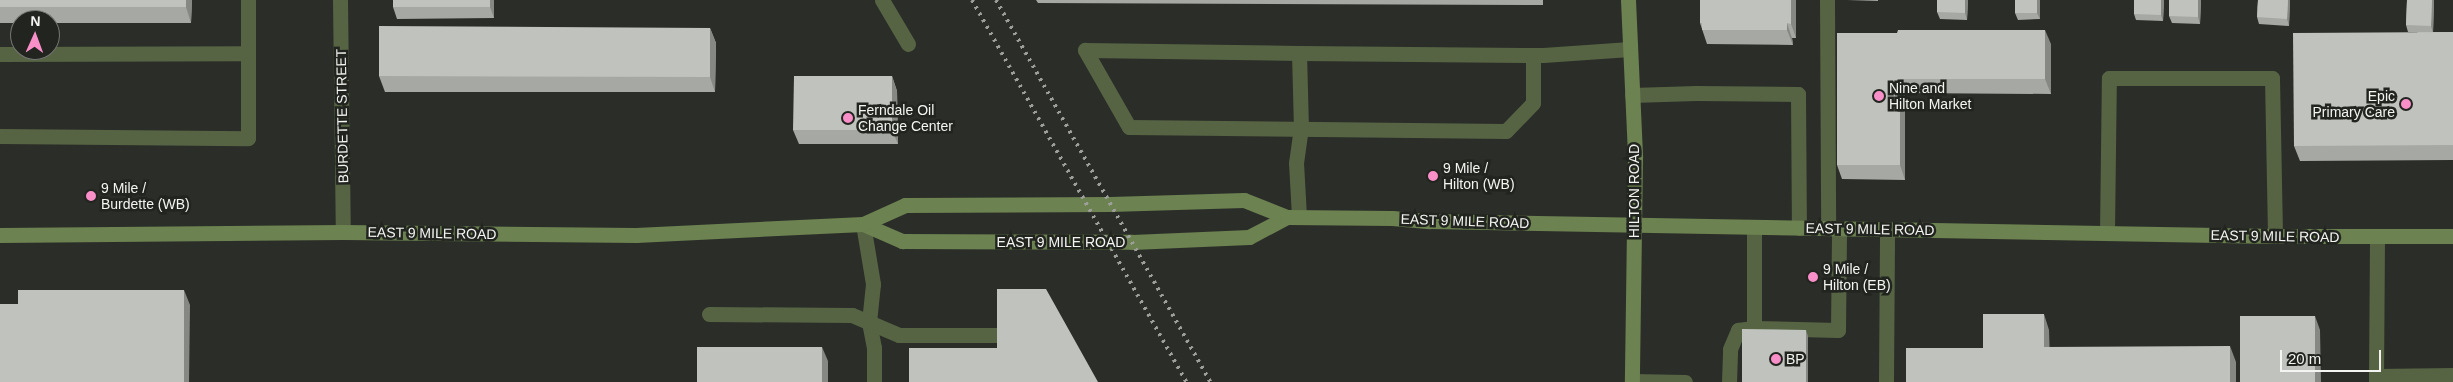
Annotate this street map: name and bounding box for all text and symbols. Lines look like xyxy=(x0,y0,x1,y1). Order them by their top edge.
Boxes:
north arrow xyxy=(10,10,60,60)
text: N xyxy=(30,13,41,29)
street label: BURDETTE STREET xyxy=(332,49,352,183)
place label: Nine and Hilton Market xyxy=(1889,80,1971,112)
place label: Epic Primary Care xyxy=(2313,88,2395,120)
marker: Nine and Hilton Market xyxy=(1873,90,1885,102)
marker: Epic Primary Care xyxy=(2399,97,2413,111)
place label: Ferndale Oil Change Center xyxy=(858,102,953,134)
marker: Ferndale Oil Change Center xyxy=(842,112,854,124)
street label: HILTON ROAD xyxy=(1626,144,1642,238)
place label: 9 Mile / Hilton (WB) xyxy=(1443,160,1515,192)
marker: 9 Mile / Hilton (WB) xyxy=(1427,170,1439,182)
place label: 9 Mile / Burdette (WB) xyxy=(101,180,190,212)
marker: 9 Mile / Burdette (WB) xyxy=(85,190,97,202)
street label: EAST 9 MILE ROAD xyxy=(1400,210,1530,232)
street label: EAST 9 MILE ROAD xyxy=(1805,219,1935,239)
street label: EAST 9 MILE ROAD xyxy=(367,223,497,243)
street label: EAST 9 MILE ROAD xyxy=(2210,226,2340,246)
street label: EAST 9 MILE ROAD xyxy=(996,234,1126,250)
place label: 9 Mile / Hilton (EB) xyxy=(1823,261,1891,294)
marker: 9 Mile / Hilton (EB) xyxy=(1807,271,1819,283)
scale bar xyxy=(2283,340,2384,372)
text: 20 m xyxy=(2288,350,2321,367)
place label: BP xyxy=(1786,351,1805,367)
marker: BP xyxy=(1770,353,1782,365)

